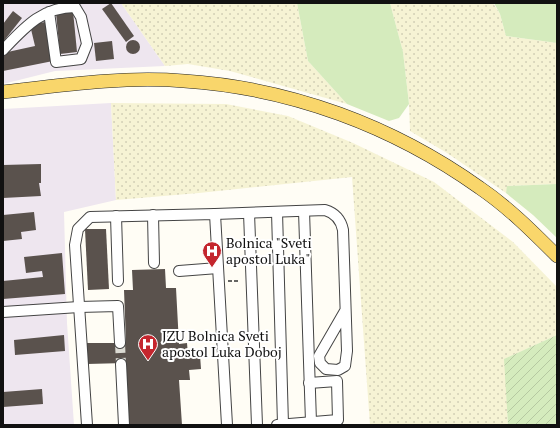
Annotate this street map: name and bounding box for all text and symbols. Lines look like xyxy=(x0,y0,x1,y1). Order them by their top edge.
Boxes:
place label: Bolnica "Sveti apostol Luka" xyxy=(226,233,312,268)
hospital icon: Bolnica "Sveti apostol Luka" xyxy=(201,240,223,268)
place label: JZU Bolnica Sveti apostol Luka Doboj xyxy=(162,326,282,361)
hospital icon: JZU Bolnica Sveti apostol Luka Doboj xyxy=(137,333,159,361)

